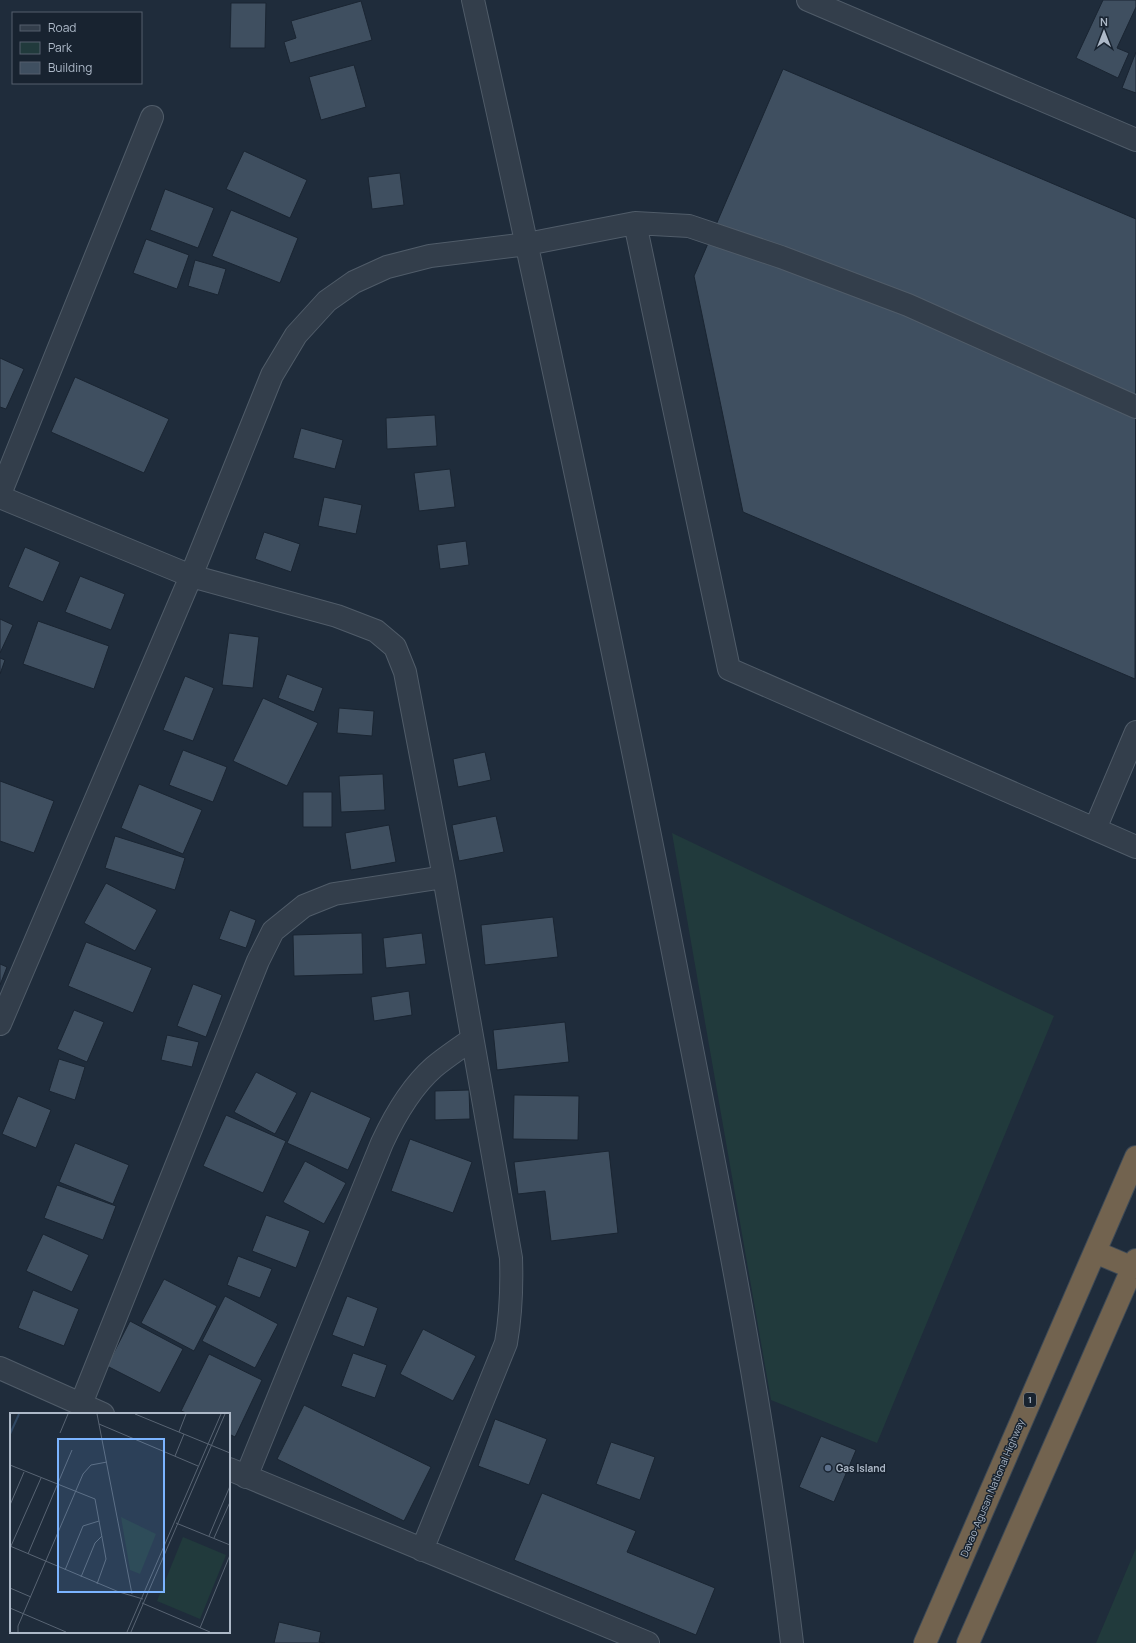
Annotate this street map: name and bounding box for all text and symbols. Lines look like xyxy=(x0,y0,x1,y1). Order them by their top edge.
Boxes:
legend xyxy=(12,12,142,84)
north arrow xyxy=(1084,12,1124,52)
text: N xyxy=(1100,14,1108,29)
text: Road xyxy=(48,19,76,36)
text: Park xyxy=(48,39,73,56)
text: Building xyxy=(48,59,92,76)
road number: 1 xyxy=(1024,1393,1036,1407)
inset map xyxy=(10,1413,230,1633)
street label: Davao-Agusan National Highway xyxy=(957,1416,1028,1559)
place label: Gas Island xyxy=(836,1461,886,1475)
marker: Gas Island xyxy=(823,1463,833,1473)

